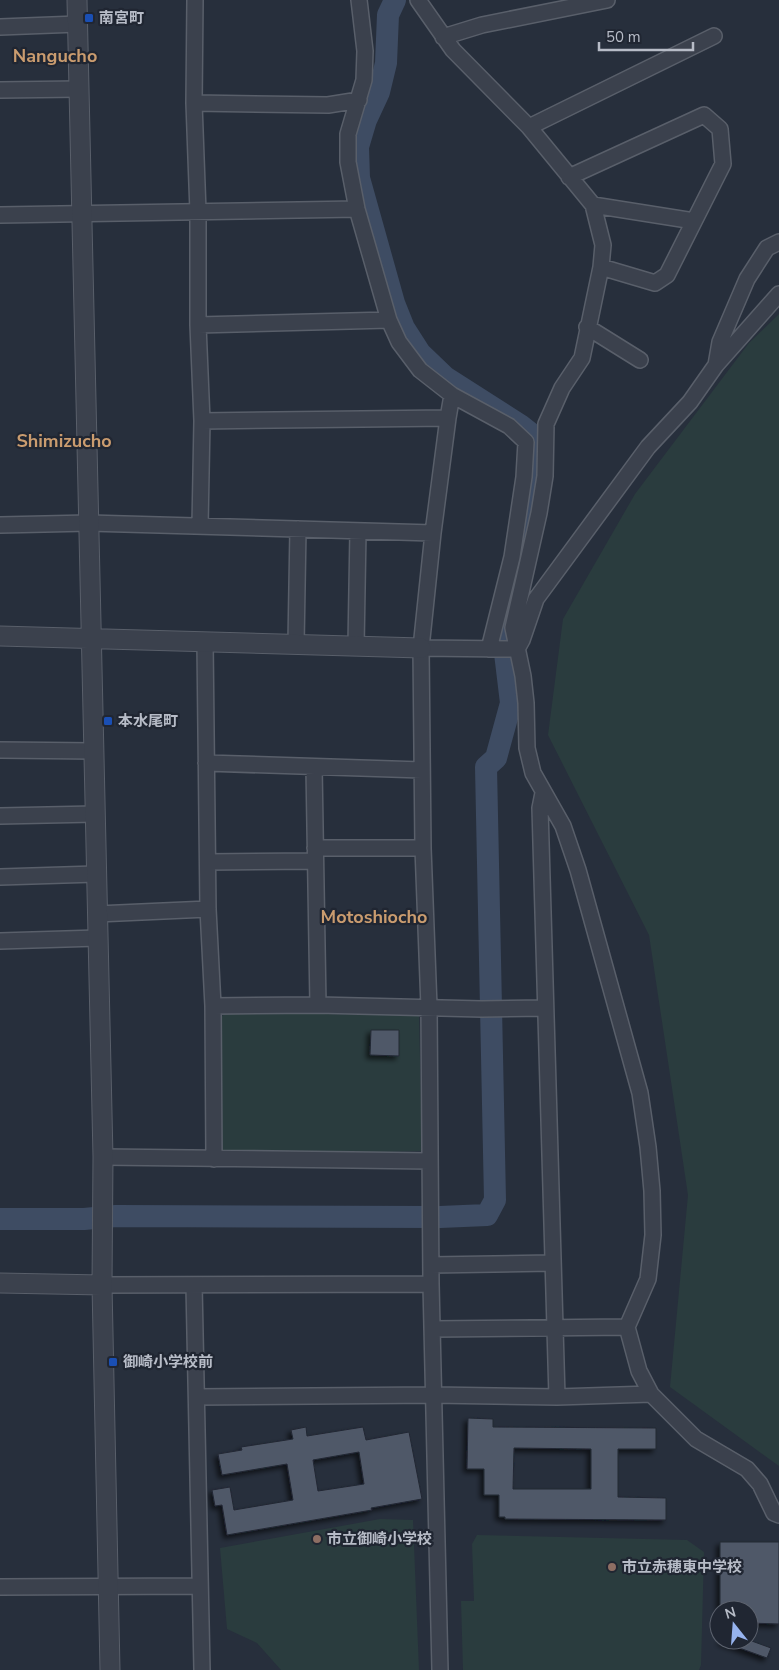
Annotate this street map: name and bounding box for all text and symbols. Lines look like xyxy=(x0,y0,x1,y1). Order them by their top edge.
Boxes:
place label: 南宮町 xyxy=(99,8,144,28)
marker: 南宮町 xyxy=(83,12,95,24)
scale bar xyxy=(599,20,693,52)
text: 50 m xyxy=(606,27,641,47)
district label: Nangucho xyxy=(13,44,97,68)
district label: Shimizucho xyxy=(16,429,112,453)
place label: 本水尾町 xyxy=(118,711,178,731)
marker: 本水尾町 xyxy=(102,715,114,727)
district label: Motoshiocho xyxy=(321,905,427,929)
place label: 御崎小学校前 xyxy=(123,1352,213,1372)
marker: 御崎小学校前 xyxy=(107,1356,119,1368)
place label: 市立御崎小学校 xyxy=(327,1529,432,1549)
marker: 市立御崎小学校 xyxy=(311,1533,323,1545)
place label: 市立赤穂東中学校 xyxy=(622,1557,742,1577)
marker: 市立赤穂東中学校 xyxy=(606,1561,618,1573)
north arrow xyxy=(709,1600,759,1650)
text: N xyxy=(723,1602,738,1624)

